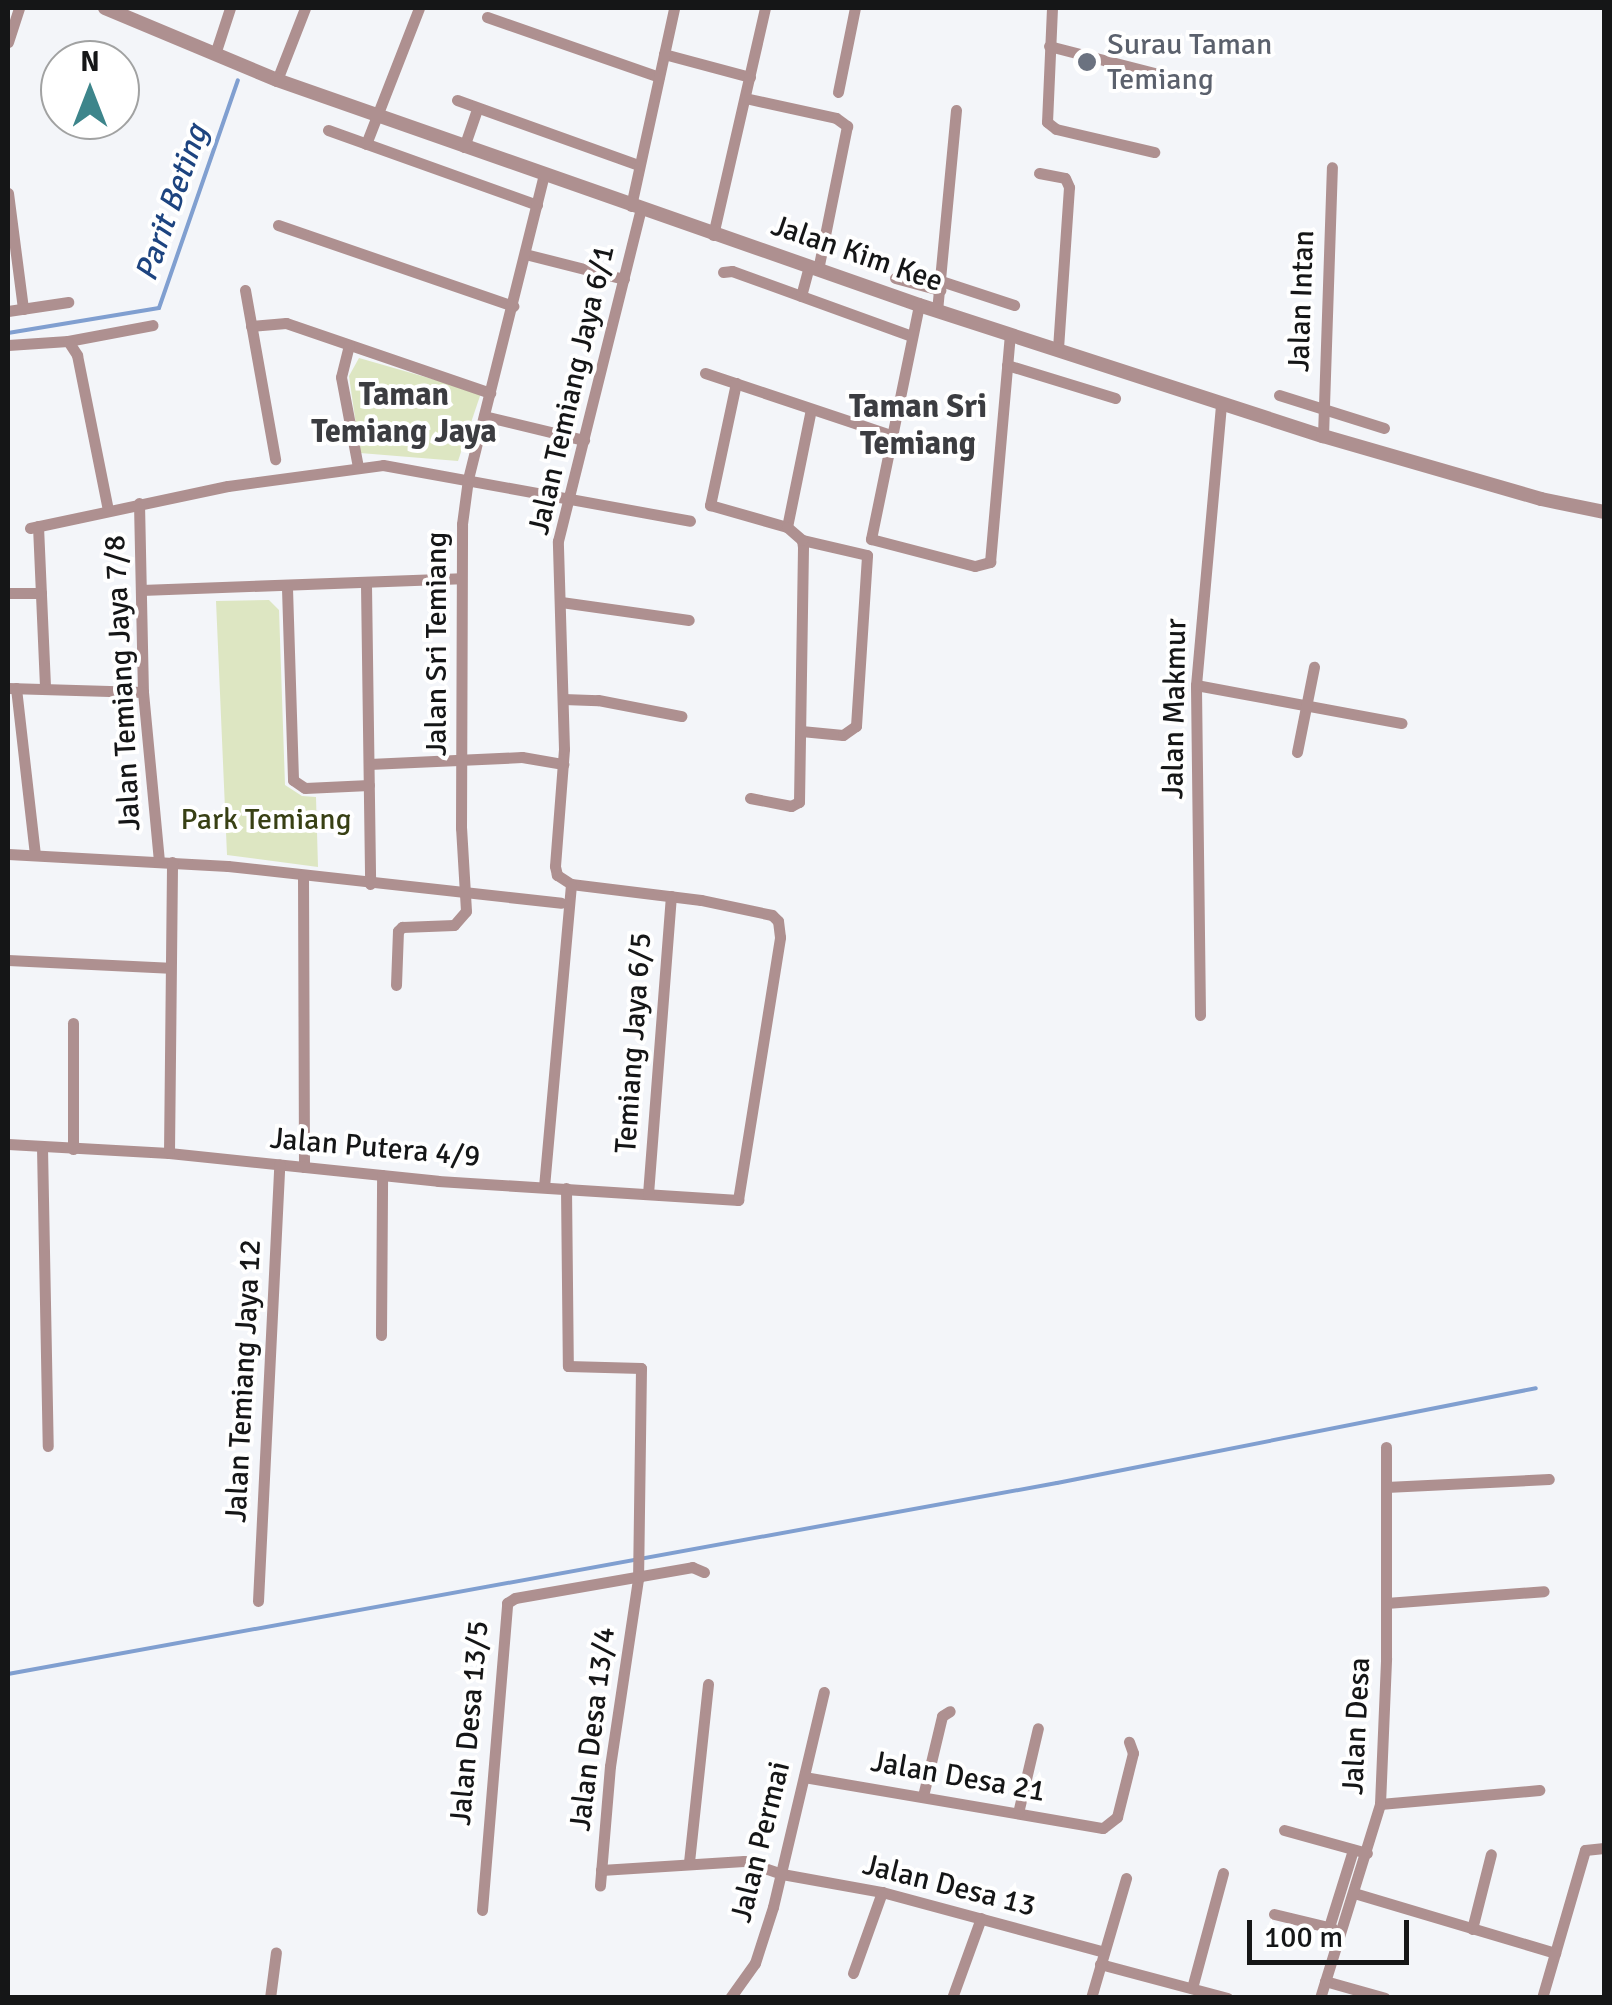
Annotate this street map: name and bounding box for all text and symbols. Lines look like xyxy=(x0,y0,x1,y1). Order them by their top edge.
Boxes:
place label: Surau Taman Temiang xyxy=(1107,27,1272,98)
north arrow xyxy=(40,40,140,140)
text: N xyxy=(80,45,100,79)
marker: Surau Taman Temiang xyxy=(1076,51,1098,73)
water label: Parit Beting xyxy=(127,120,217,286)
street label: Jalan Kim Kee xyxy=(767,208,947,300)
street label: Jalan Intan xyxy=(1282,229,1322,373)
street label: Jalan Temiang Jaya 6/1 xyxy=(521,242,623,538)
district label: Taman Temiang Jaya xyxy=(311,377,497,452)
district label: Taman Sri Temiang xyxy=(849,389,987,464)
street label: Jalan Sri Temiang xyxy=(419,532,455,756)
street label: Jalan Temiang Jaya 7/8 xyxy=(97,534,149,832)
street label: Jalan Makmur xyxy=(1155,618,1195,800)
park label: Park Temiang xyxy=(181,802,351,838)
street label: Temiang Jaya 6/5 xyxy=(608,931,660,1155)
street label: Jalan Putera 4/9 xyxy=(268,1121,482,1175)
street label: Jalan Temiang Jaya 12 xyxy=(219,1238,269,1524)
street label: Jalan Desa 13/5 xyxy=(443,1619,497,1827)
street label: Jalan Desa 13/4 xyxy=(563,1625,623,1833)
street label: Jalan Desa xyxy=(1335,1656,1379,1796)
street label: Jalan Desa 21 xyxy=(868,1744,1048,1810)
street label: Jalan Permai xyxy=(724,1758,798,1926)
street label: Jalan Desa 13 xyxy=(859,1847,1039,1925)
scale bar xyxy=(1252,1900,1414,1962)
text: 100 m xyxy=(1264,1919,1343,1956)

